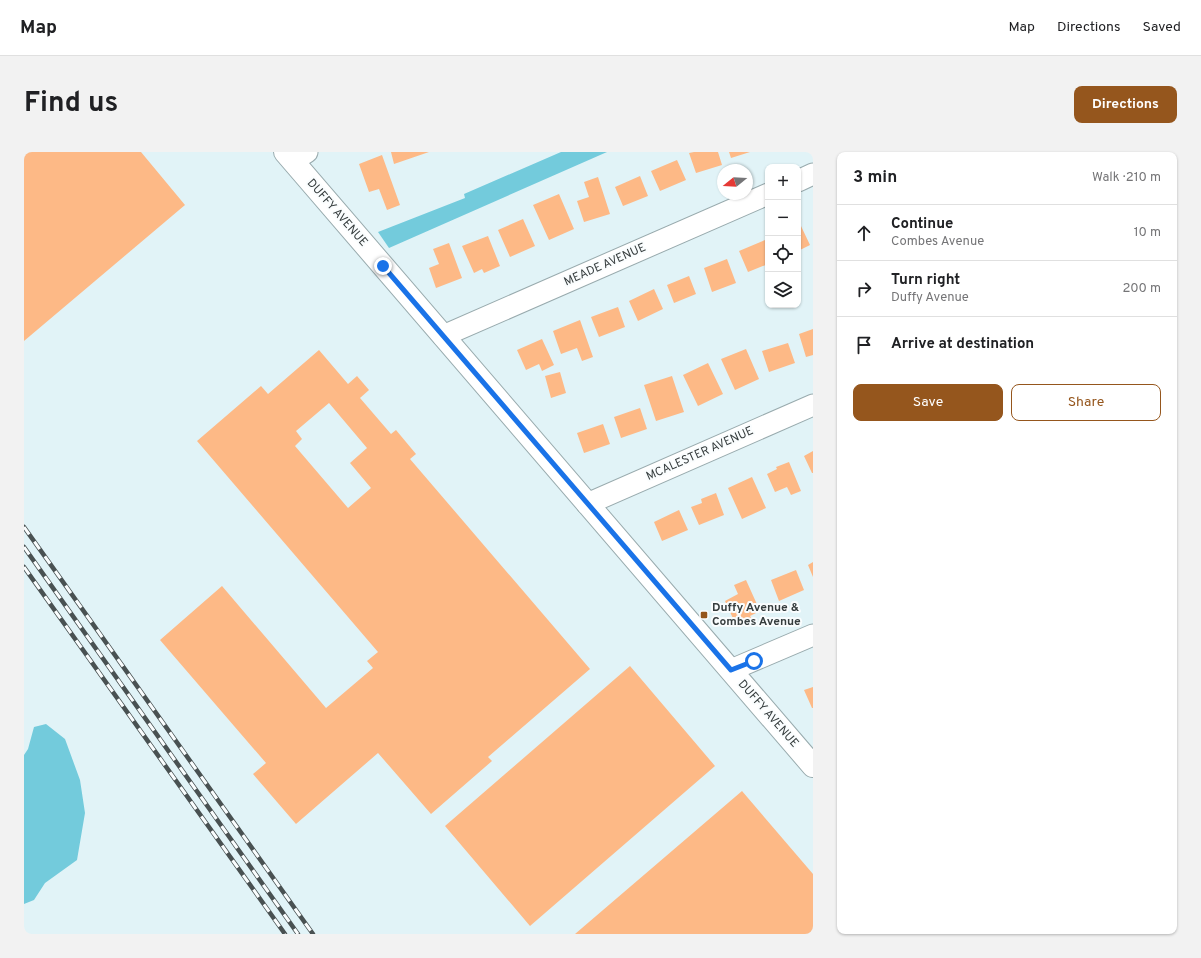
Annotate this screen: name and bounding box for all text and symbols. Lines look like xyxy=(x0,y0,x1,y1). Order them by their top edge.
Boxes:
text: Map xyxy=(20,16,57,40)
text: Map xyxy=(1009,19,1035,36)
text: Directions xyxy=(1057,19,1121,36)
text: Saved xyxy=(1143,19,1181,36)
text: Find us xyxy=(24,86,118,122)
button: Directions xyxy=(1074,86,1177,123)
north arrow xyxy=(717,164,753,200)
map controls xyxy=(765,164,801,308)
button: + xyxy=(765,164,801,200)
text: 3 min xyxy=(853,167,897,189)
text: Walk · 210 m xyxy=(1092,170,1161,186)
street label: DUFFY AVENUE xyxy=(303,176,371,250)
button: − xyxy=(765,200,801,236)
text: Continue xyxy=(891,215,953,234)
icon: ahead xyxy=(853,222,875,244)
text: 10 m xyxy=(1134,225,1161,241)
text: Combes Avenue xyxy=(891,234,984,250)
button: locate xyxy=(765,236,801,272)
street label: MEADE AVENUE xyxy=(561,240,649,290)
route end xyxy=(374,257,392,275)
text: Turn right xyxy=(891,271,960,290)
button: layers xyxy=(765,272,801,308)
icon: right xyxy=(853,278,875,300)
text: 200 m xyxy=(1122,281,1161,297)
text: Duffy Avenue xyxy=(891,290,969,306)
icon: arrive xyxy=(853,334,875,356)
text: Arrive at destination xyxy=(891,335,1034,354)
button: Save xyxy=(853,384,1003,421)
button: Share xyxy=(1011,384,1161,421)
street label: MCALESTER AVENUE xyxy=(644,423,756,485)
place label: Duffy Avenue & Combes Avenue xyxy=(712,600,801,630)
marker: Duffy Avenue & Combes Avenue xyxy=(699,610,709,620)
route start xyxy=(745,652,763,670)
street label: DUFFY AVENUE xyxy=(734,677,802,751)

